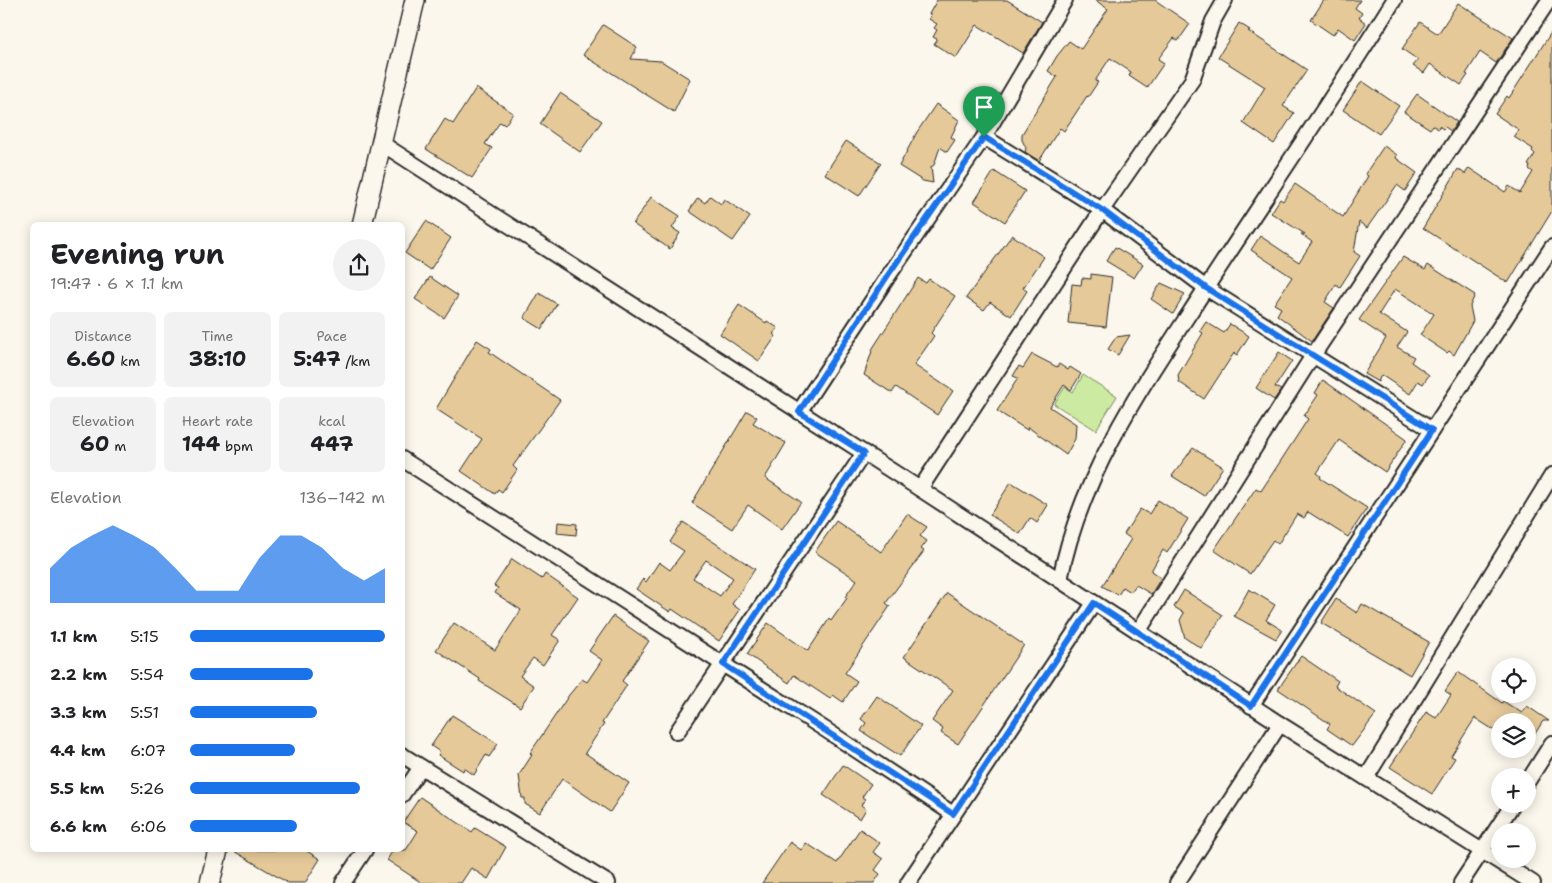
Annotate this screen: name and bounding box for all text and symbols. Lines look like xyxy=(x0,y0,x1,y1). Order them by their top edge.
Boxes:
pin xyxy=(963,86,1005,137)
icon: arrive xyxy=(970,93,998,121)
text: Evening run xyxy=(50,235,225,273)
button: share xyxy=(333,239,385,291)
text: 19:47 · 6 × 1.1 km xyxy=(50,273,183,294)
text: Distance xyxy=(74,327,132,345)
text: Time xyxy=(201,327,234,345)
text: Pace xyxy=(316,327,347,345)
text: 6.60 xyxy=(66,345,115,373)
text: 38:10 xyxy=(189,345,246,373)
text: 5:47 xyxy=(293,345,341,373)
text: km xyxy=(115,352,140,370)
text: /km xyxy=(341,352,370,370)
text: Elevation xyxy=(72,412,135,430)
text: Heart rate xyxy=(182,412,253,430)
text: kcal xyxy=(318,412,345,430)
text: 60 xyxy=(80,430,109,458)
text: 144 xyxy=(182,430,220,458)
text: 447 xyxy=(310,430,353,458)
text: m xyxy=(109,437,126,455)
text: bpm xyxy=(220,437,253,455)
text: Elevation xyxy=(50,487,122,508)
text: 136–142 m xyxy=(299,487,385,508)
text: 1.1 km xyxy=(50,626,97,647)
text: 5:15 xyxy=(130,626,159,647)
map controls xyxy=(1491,658,1536,868)
button: locate xyxy=(1491,658,1536,703)
text: 2.2 km xyxy=(50,664,107,685)
text: 5:54 xyxy=(130,664,164,685)
text: 3.3 km xyxy=(50,702,107,723)
text: 5:51 xyxy=(130,702,159,723)
button: layers xyxy=(1491,713,1536,758)
text: 4.4 km xyxy=(50,740,106,761)
text: 6:07 xyxy=(130,740,166,761)
button: + xyxy=(1491,768,1536,813)
text: 5.5 km xyxy=(50,778,104,799)
text: 5:26 xyxy=(130,778,164,799)
text: 6.6 km xyxy=(50,816,107,837)
text: 6:06 xyxy=(130,816,167,837)
button: − xyxy=(1491,823,1536,868)

